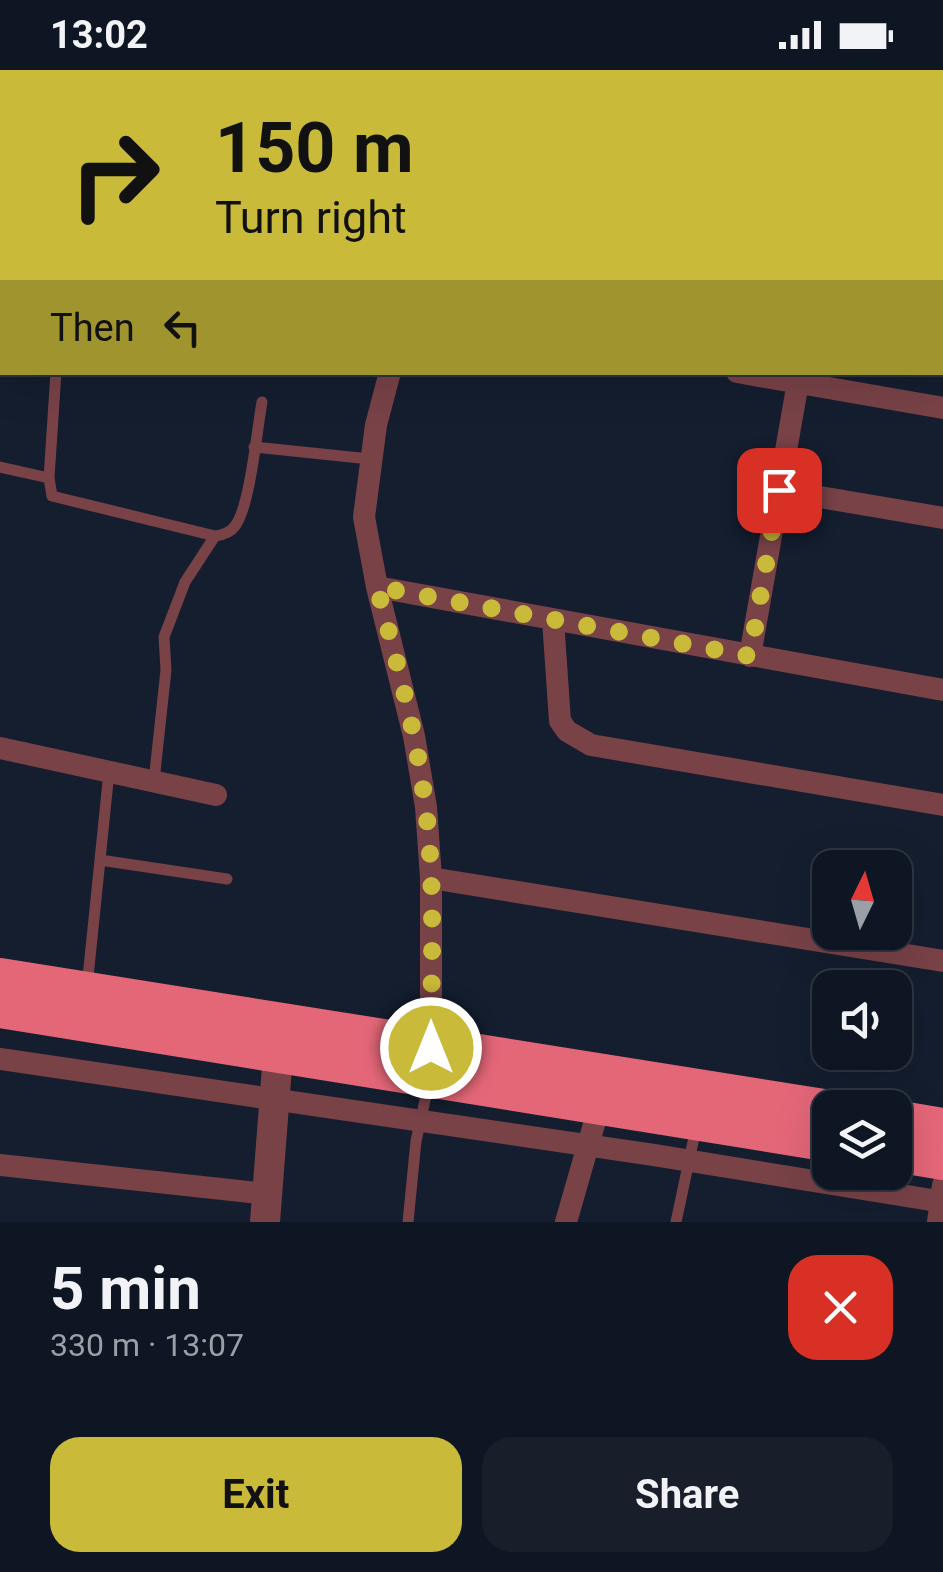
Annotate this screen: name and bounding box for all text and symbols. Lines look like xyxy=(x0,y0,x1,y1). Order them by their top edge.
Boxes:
text: 13:02 xyxy=(50,13,148,57)
text: 150 m xyxy=(215,107,414,189)
icon: right xyxy=(50,110,180,240)
text: Turn right xyxy=(215,191,407,244)
icon: left xyxy=(155,300,210,355)
text: Then xyxy=(50,306,135,350)
pin xyxy=(737,448,822,533)
icon: arrive xyxy=(752,463,807,518)
north arrow xyxy=(812,850,912,950)
map controls xyxy=(812,850,912,1190)
button: sound xyxy=(812,970,912,1070)
position arrow xyxy=(379,996,483,1100)
button: layers xyxy=(812,1090,912,1190)
text: 5 min xyxy=(50,1253,201,1324)
button: close xyxy=(788,1255,893,1360)
text: 330 m · 13:07 xyxy=(50,1326,244,1364)
button: Exit xyxy=(50,1437,462,1552)
button: Share xyxy=(482,1437,893,1552)

